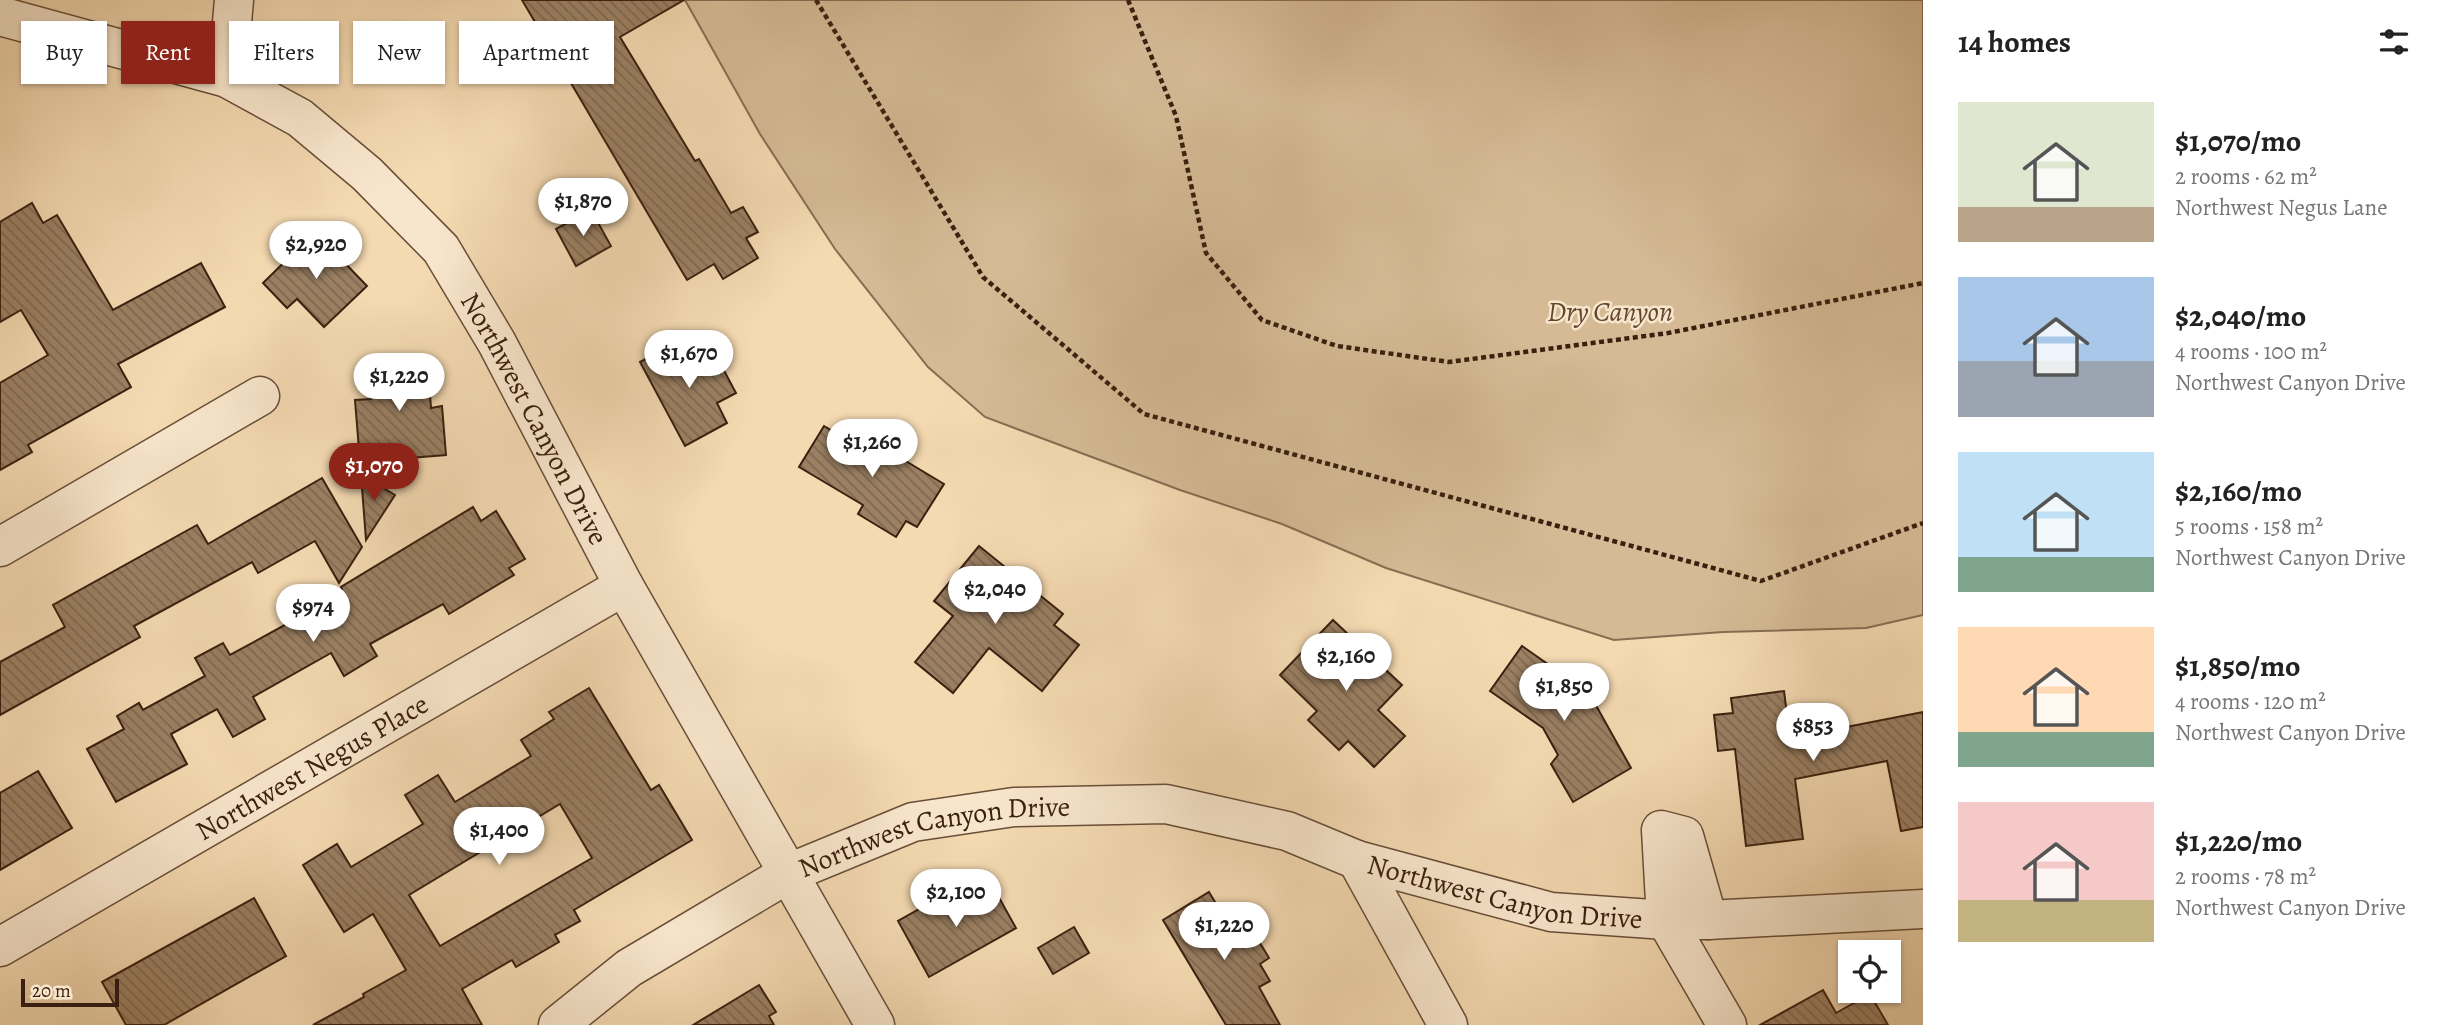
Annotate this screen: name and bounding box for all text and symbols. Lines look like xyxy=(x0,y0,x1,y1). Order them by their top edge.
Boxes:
chip: Buy xyxy=(21,21,107,84)
chip: Rent xyxy=(121,21,215,84)
chip: Filters xyxy=(229,21,339,84)
chip: New xyxy=(353,21,445,84)
chip: Apartment xyxy=(459,21,614,84)
text: 14 homes xyxy=(1958,22,2071,62)
icon: filters xyxy=(2375,23,2413,61)
text: $1,070/mo xyxy=(2175,121,2301,161)
icon: home xyxy=(2014,130,2098,214)
text: 2 rooms · 62 m² xyxy=(2175,161,2317,192)
pin: $1,870 xyxy=(526,178,640,238)
text: $1,870 xyxy=(554,185,612,216)
text: Northwest Negus Lane xyxy=(2175,192,2388,223)
pin: $2,920 xyxy=(259,222,373,281)
text: $2,920 xyxy=(285,228,347,259)
street label: Northwest Canyon Drive xyxy=(451,286,617,552)
park label: Dry Canyon xyxy=(1547,293,1673,331)
text: $2,040/mo xyxy=(2175,296,2306,336)
icon: home xyxy=(2014,305,2098,389)
pin: $1,670 xyxy=(632,330,746,390)
text: 4 rooms · 100 m² xyxy=(2175,336,2327,367)
text: $1,670 xyxy=(660,337,718,368)
pin: $1,220 xyxy=(342,354,456,413)
text: $1,220 xyxy=(370,360,428,391)
text: Northwest Canyon Drive xyxy=(2175,367,2406,398)
pin: $1,260 xyxy=(815,420,929,479)
text: $1,260 xyxy=(843,426,901,457)
pin: $1,070 xyxy=(317,444,431,503)
text: $1,070 xyxy=(345,450,403,481)
text: $2,160/mo xyxy=(2175,471,2302,511)
icon: home xyxy=(2014,480,2098,564)
text: 5 rooms · 158 m² xyxy=(2175,511,2323,542)
text: Northwest Canyon Drive xyxy=(2175,542,2406,573)
pin: $2,040 xyxy=(938,566,1052,626)
text: $2,040 xyxy=(964,573,1026,604)
pin: $974 xyxy=(272,584,354,644)
text: $974 xyxy=(292,591,334,622)
pin: $2,160 xyxy=(1289,634,1403,693)
text: $2,160 xyxy=(1317,640,1375,671)
text: $1,850/mo xyxy=(2175,646,2301,686)
icon: home xyxy=(2014,655,2098,739)
pin: $1,850 xyxy=(1507,664,1621,723)
text: $1,850 xyxy=(1535,670,1593,701)
street label: Northwest Negus Place xyxy=(189,685,435,850)
text: 4 rooms · 120 m² xyxy=(2175,686,2326,717)
pin: $853 xyxy=(1772,704,1854,763)
text: $853 xyxy=(1792,710,1834,741)
text: Northwest Canyon Drive xyxy=(2175,717,2406,748)
street label: Northwest Canyon Drive xyxy=(793,788,1071,887)
pin: $1,400 xyxy=(442,808,556,867)
text: $1,400 xyxy=(469,814,529,845)
text: $1,220/mo xyxy=(2175,821,2302,861)
icon: home xyxy=(2014,830,2098,914)
street label: Northwest Canyon Drive xyxy=(1363,846,1644,938)
text: 2 rooms · 78 m² xyxy=(2175,861,2316,892)
pin: $2,100 xyxy=(899,870,1013,929)
text: $2,100 xyxy=(926,876,986,907)
text: Northwest Canyon Drive xyxy=(2175,892,2406,923)
pin: $1,220 xyxy=(1167,902,1281,962)
text: $1,220 xyxy=(1195,909,1253,940)
map controls xyxy=(1838,940,1901,1003)
button: locate xyxy=(1838,940,1901,1003)
scale bar xyxy=(21,976,119,1008)
text: 20 m xyxy=(32,978,71,1004)

